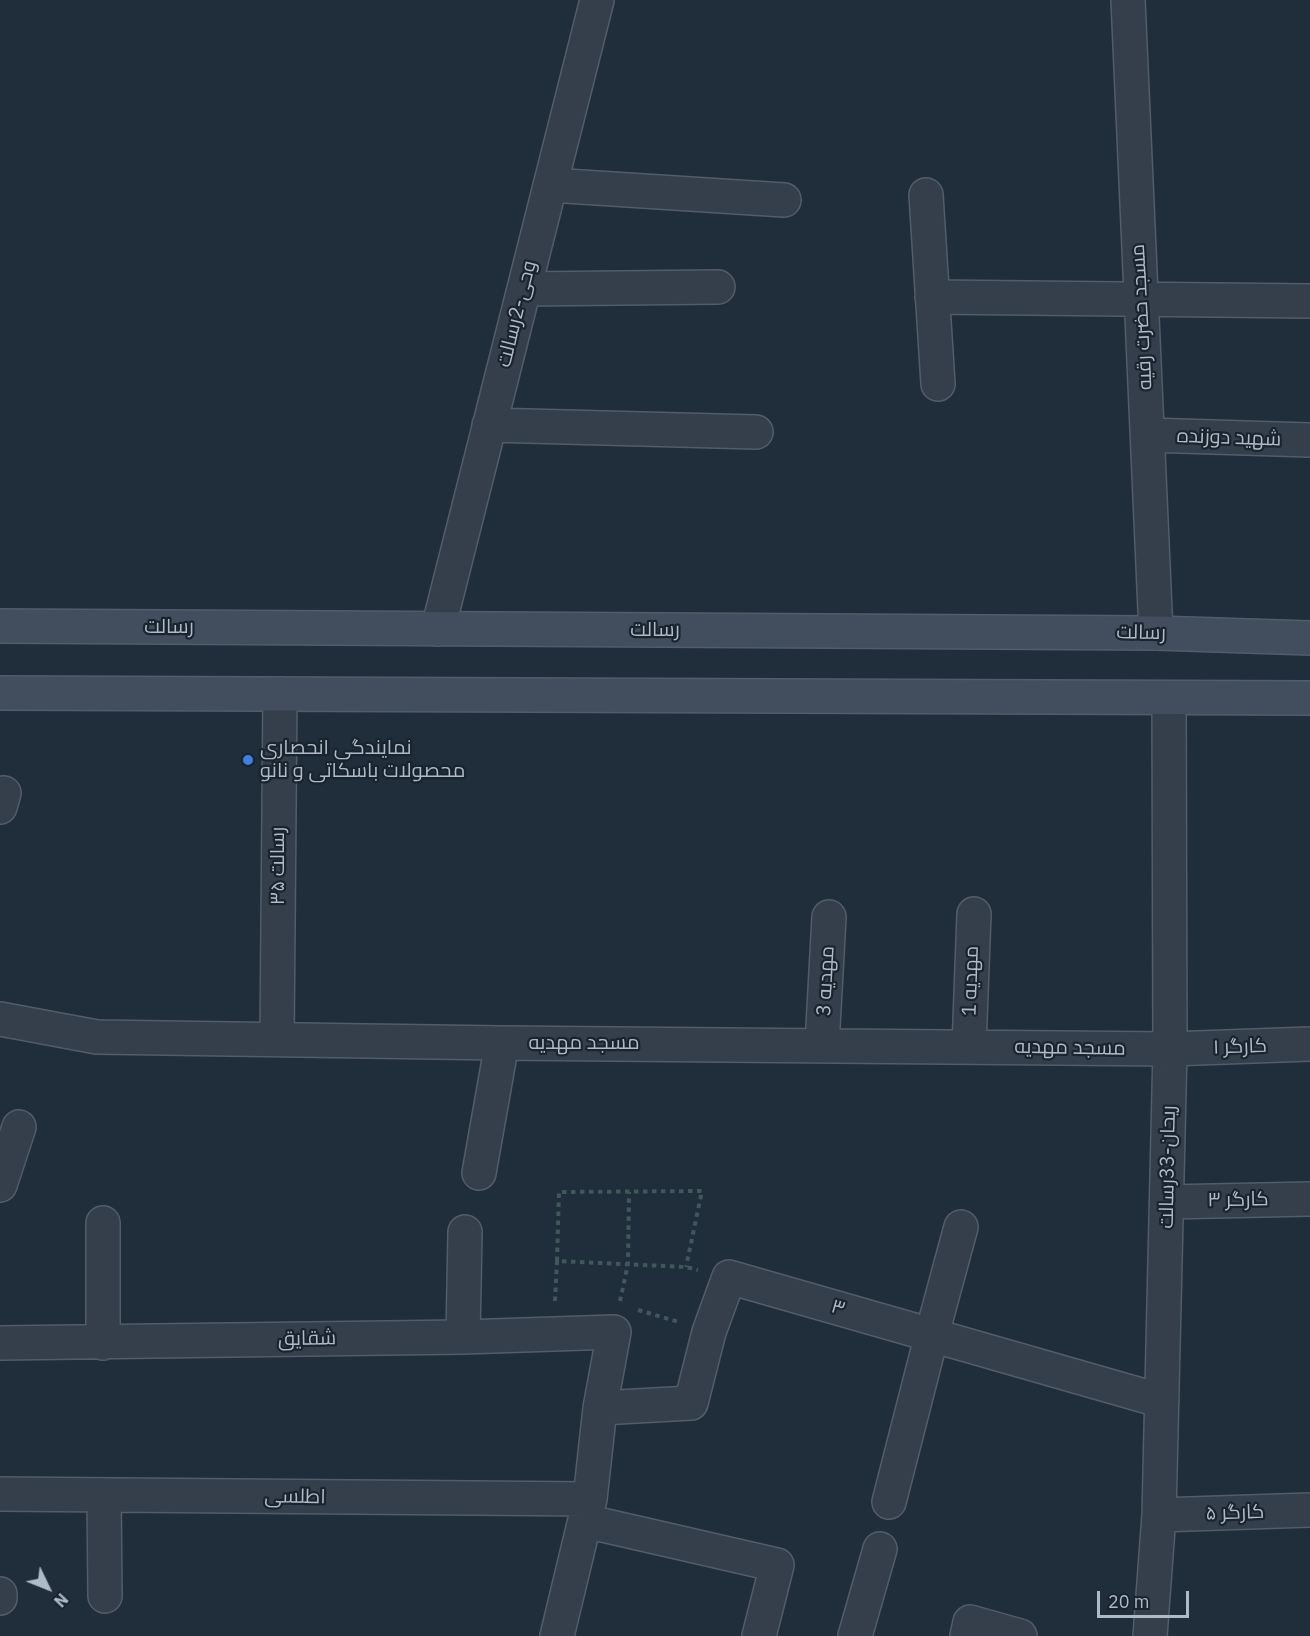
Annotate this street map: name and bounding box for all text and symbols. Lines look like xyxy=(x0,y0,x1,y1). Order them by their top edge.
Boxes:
street label: مسجد حضرت رقیه xyxy=(1126,243,1158,391)
street label: وحی-2رسالت xyxy=(492,258,542,370)
street label: شهید دوزنده xyxy=(1176,424,1282,452)
street label: رسالت xyxy=(144,615,194,639)
street label: رسالت xyxy=(630,618,680,642)
street label: رسالت xyxy=(1116,621,1166,645)
place label: نمایندگی انحصاری محصولات باسکاتی و نانو xyxy=(260,736,465,783)
marker: نمایندگی انحصاری محصولات باسکاتی و نانو xyxy=(241,753,255,767)
street label: رسالت ۳۵ xyxy=(266,827,290,905)
street label: مهدیه 3 xyxy=(812,945,840,1017)
street label: مهدیه 1 xyxy=(958,945,984,1017)
street label: مسجد مهدیه xyxy=(528,1031,640,1055)
street label: کارگر ۱ xyxy=(1213,1034,1267,1060)
street label: مسجد مهدیه xyxy=(1014,1035,1126,1061)
street label: ریحان-33رسالت xyxy=(1155,1105,1181,1229)
street label: کارگر ۳ xyxy=(1207,1187,1269,1213)
street label: ۳ xyxy=(828,1295,848,1321)
street label: شقایق xyxy=(278,1326,336,1352)
street label: اطلسی xyxy=(264,1484,326,1510)
street label: کارگر ۵ xyxy=(1205,1500,1265,1526)
north arrow xyxy=(18,1558,78,1618)
scale bar xyxy=(1100,1579,1192,1617)
text: N xyxy=(50,1589,72,1611)
text: 20 m xyxy=(1108,1590,1150,1613)

